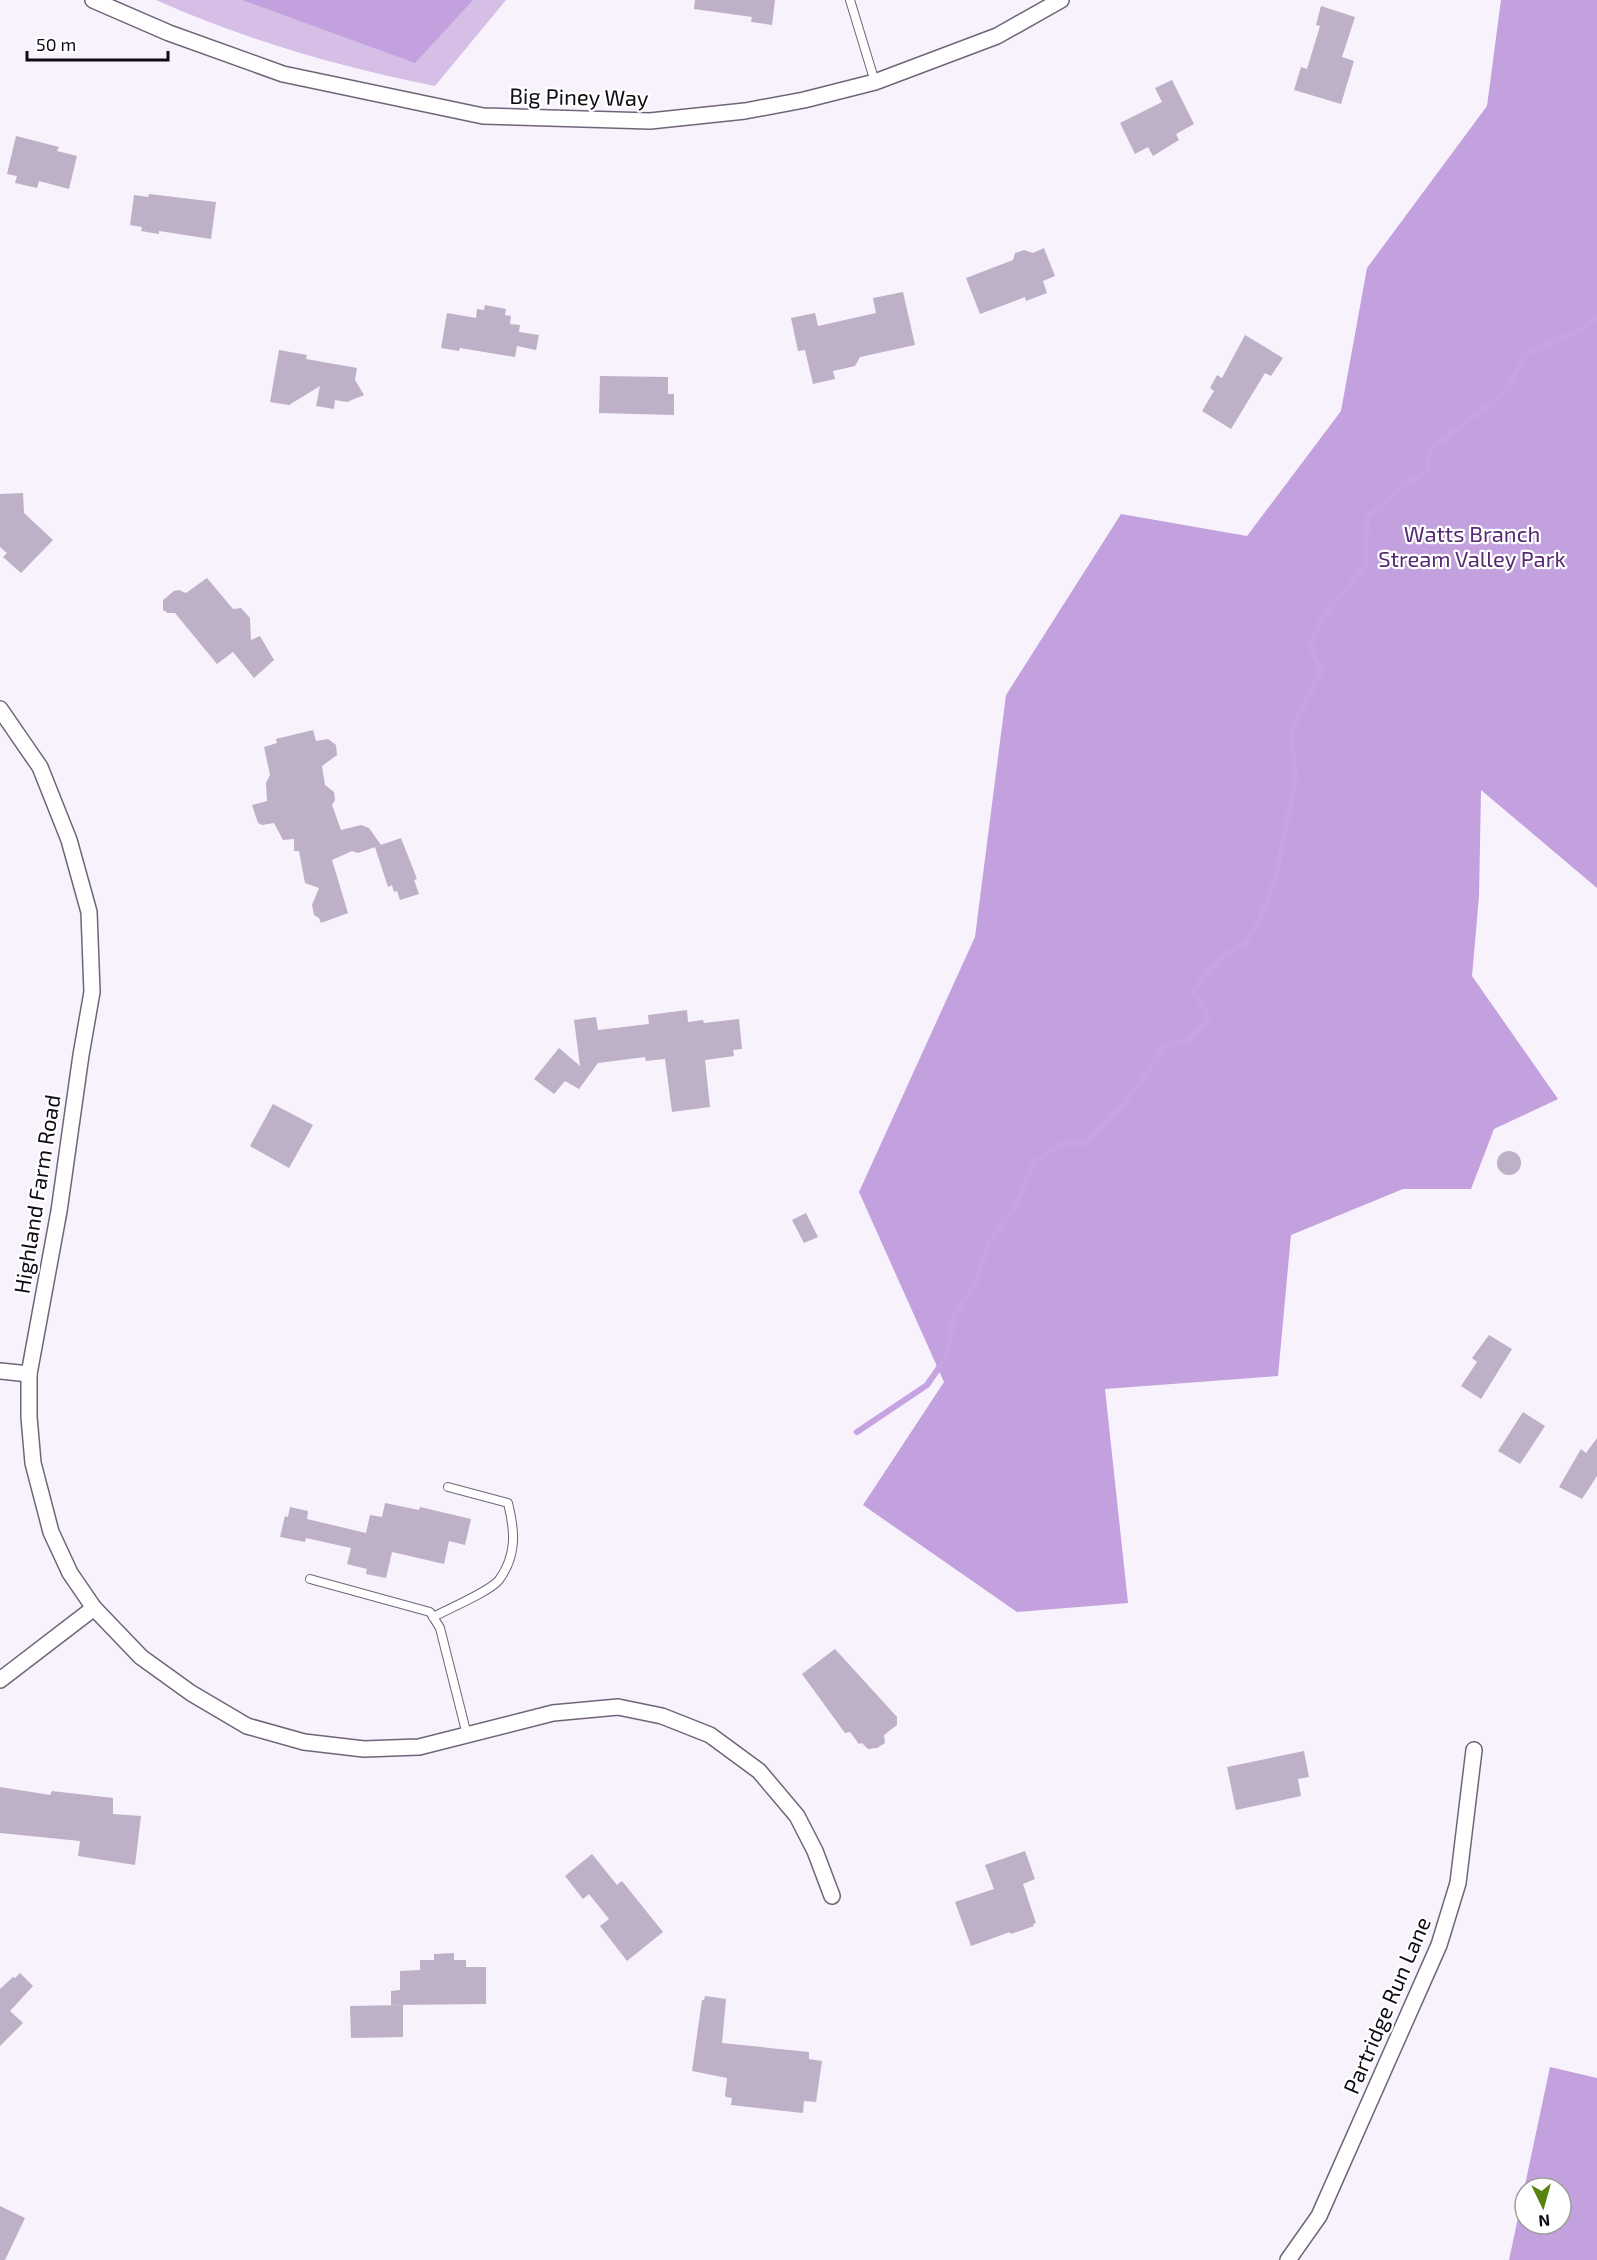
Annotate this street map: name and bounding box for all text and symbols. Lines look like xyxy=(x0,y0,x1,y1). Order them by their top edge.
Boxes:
scale bar xyxy=(27,24,168,62)
text: 50 m xyxy=(36,33,76,55)
street label: Big Piney Way xyxy=(509,82,649,110)
park label: Watts Branch Stream Valley Park xyxy=(1378,520,1566,571)
street label: Highland Farm Road xyxy=(7,1093,65,1295)
street label: Partridge Run Lane xyxy=(1337,1913,1435,2097)
north arrow xyxy=(1513,2176,1573,2236)
text: N xyxy=(1538,2211,1551,2231)

